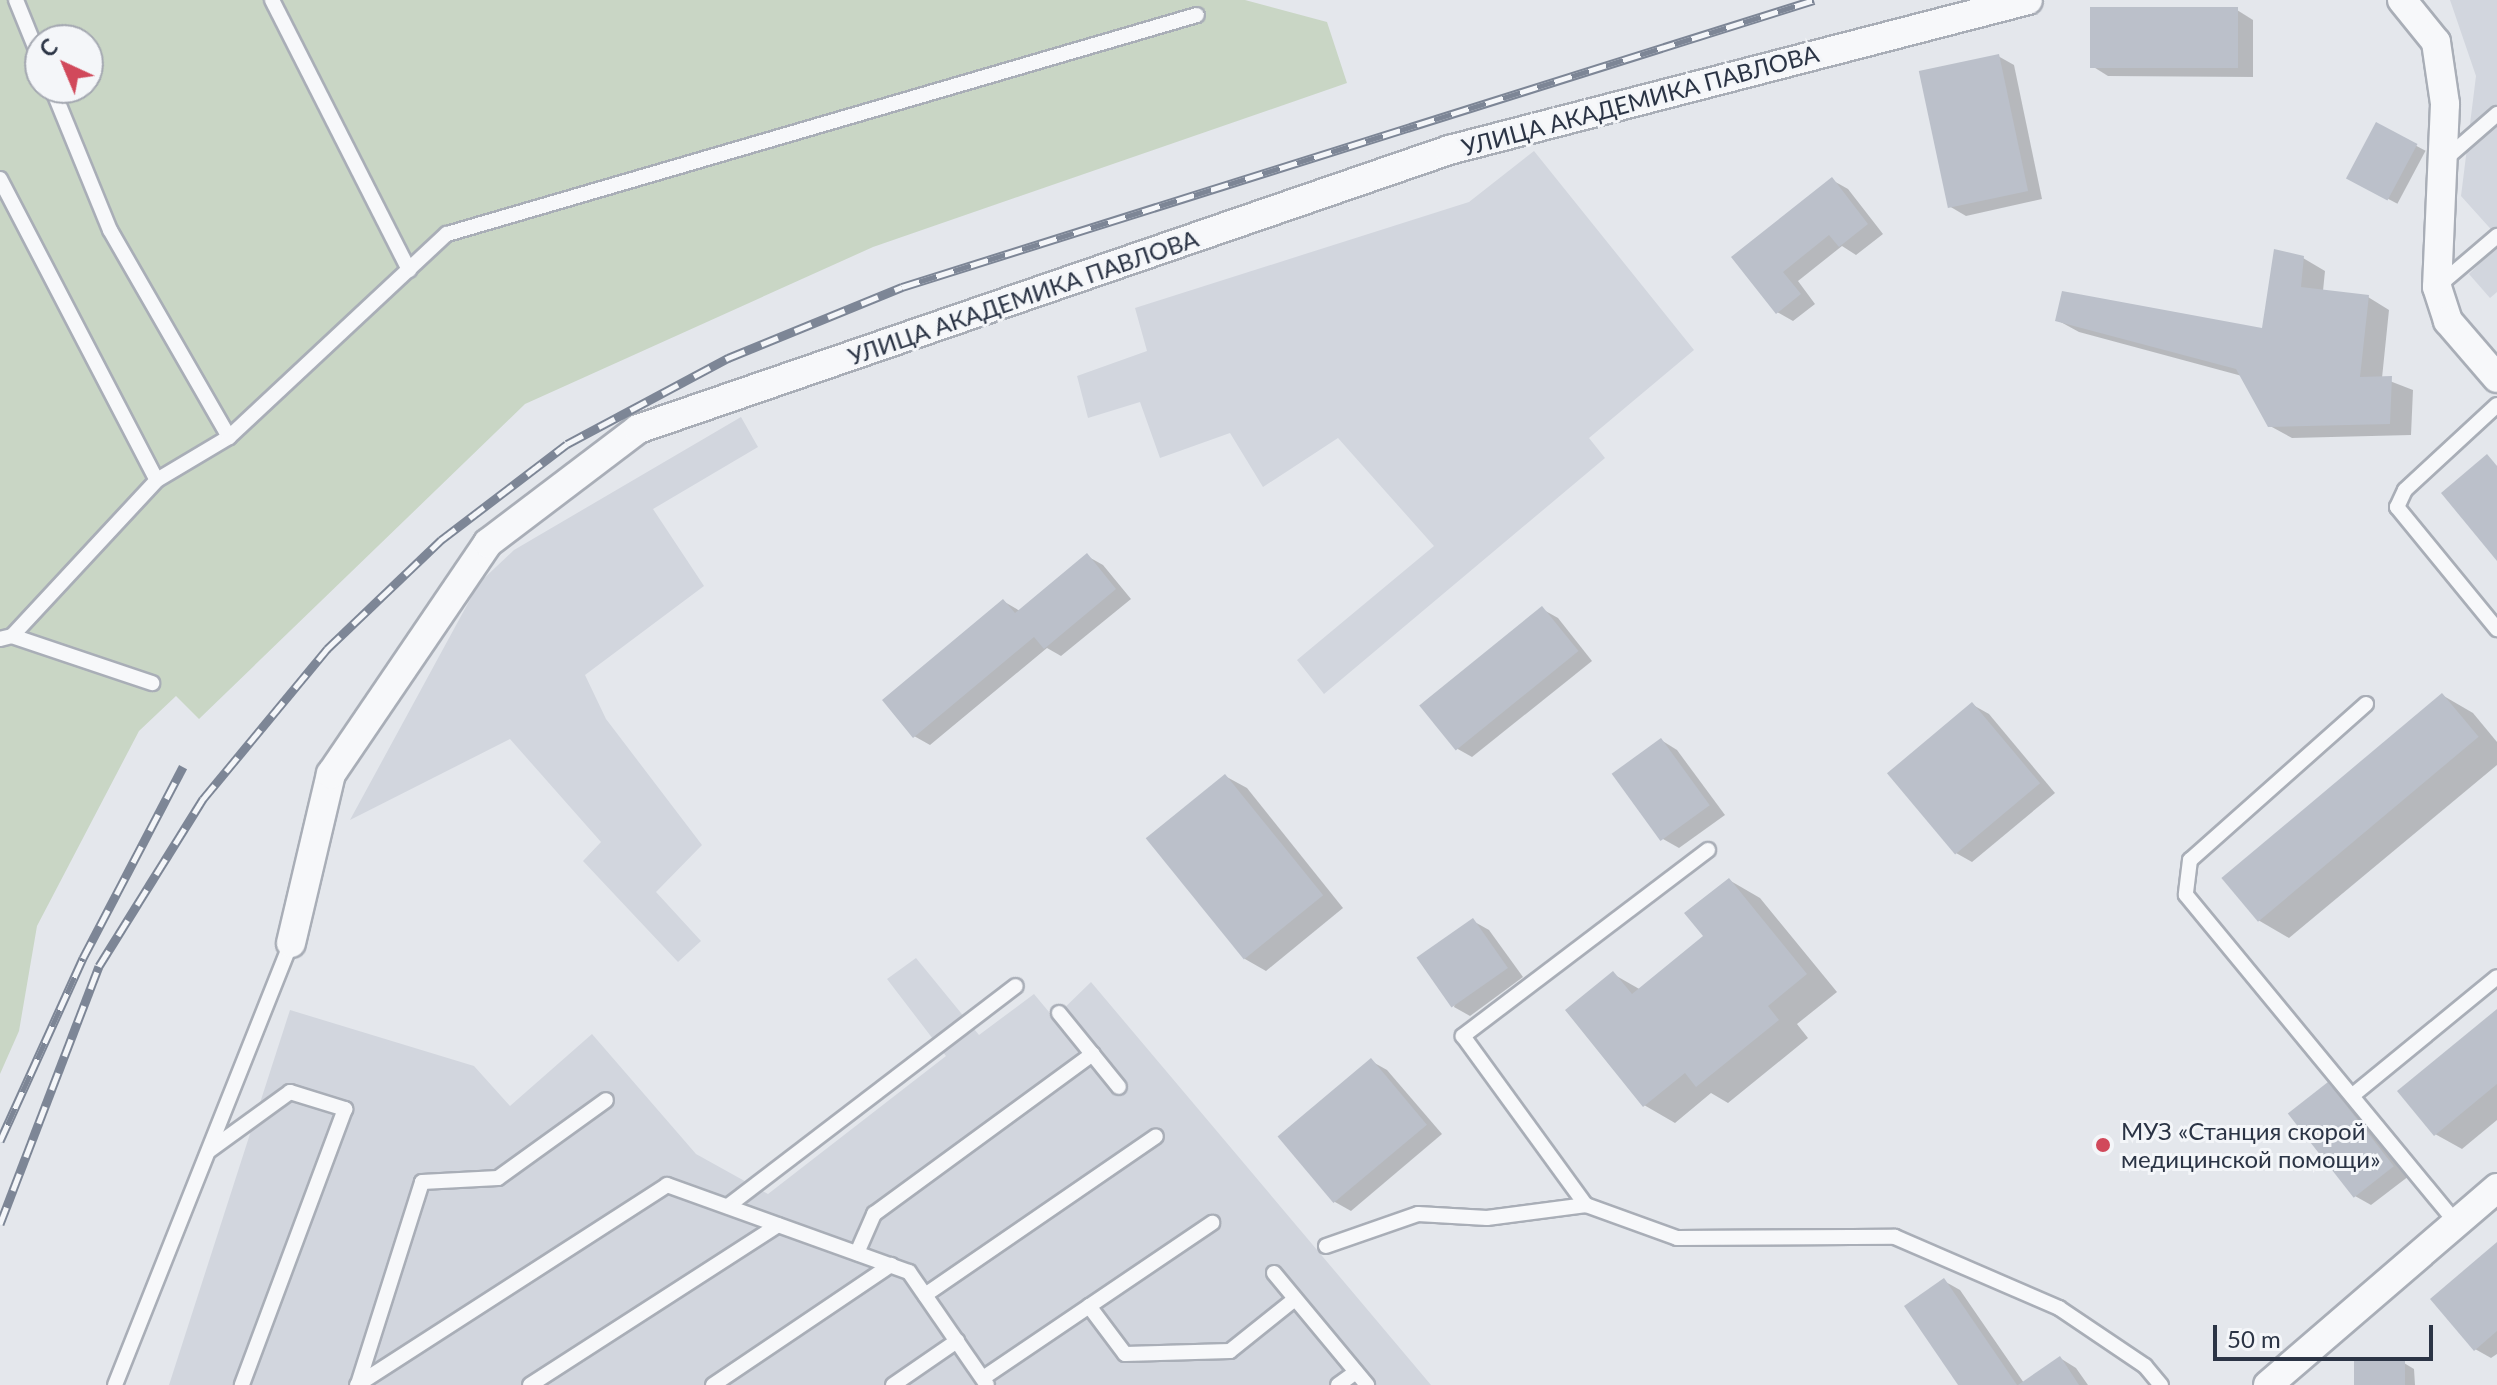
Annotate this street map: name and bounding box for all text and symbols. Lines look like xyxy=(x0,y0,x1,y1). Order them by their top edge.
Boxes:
north arrow xyxy=(24,24,104,104)
text: С xyxy=(34,33,63,63)
street label: УЛИЦА АКАДЕМИКА ПАВЛОВА xyxy=(1458,38,1822,162)
street label: УЛИЦА АКАДЕМИКА ПАВЛОВА xyxy=(844,223,1202,371)
place label: МУЗ «Станция скорой медицинской помощи» xyxy=(2121,1117,2380,1173)
marker: МУЗ «Станция скорой медицинской помощи» xyxy=(2092,1134,2114,1156)
scale bar xyxy=(2217,1309,2437,1359)
text: 50 m xyxy=(2227,1324,2281,1353)

